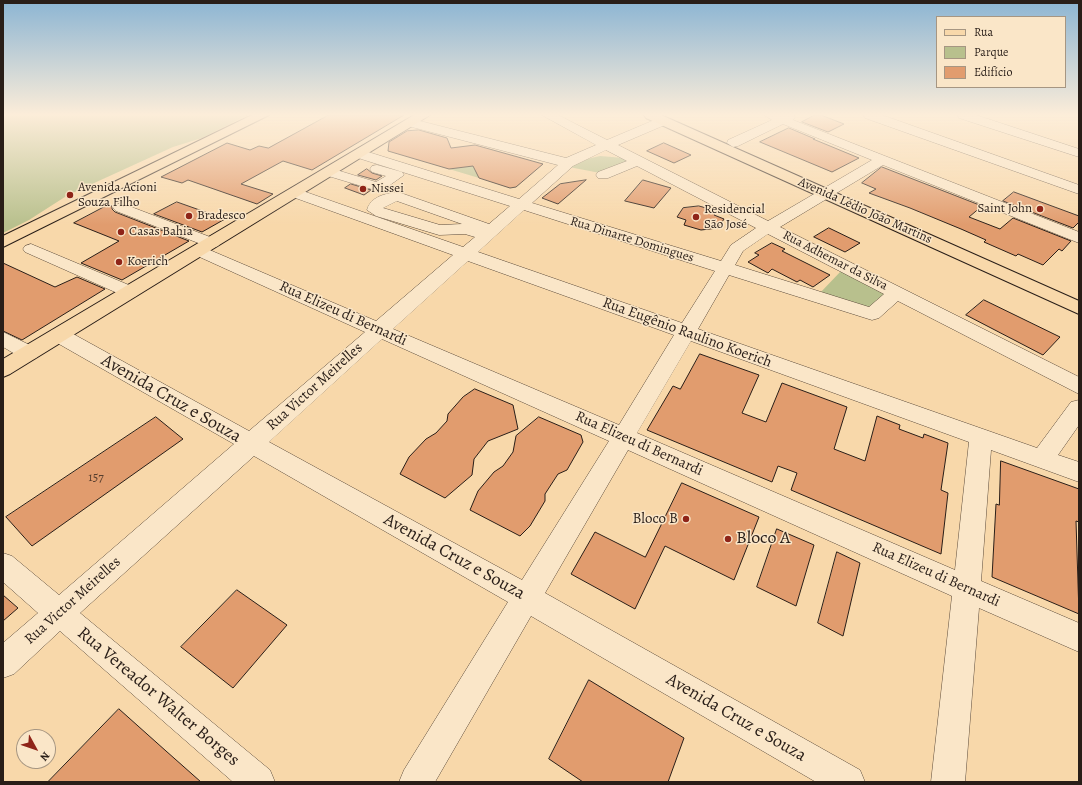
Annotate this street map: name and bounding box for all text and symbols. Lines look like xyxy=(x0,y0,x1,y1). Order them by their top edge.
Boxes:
legend xyxy=(936,16,1066,88)
text: Rua xyxy=(974,24,993,40)
text: Parque xyxy=(974,44,1009,60)
text: Edifício xyxy=(974,64,1012,80)
street label: Avenida Lédio João Martins xyxy=(796,174,934,248)
place label: Avenida Acioni Souza Filho xyxy=(78,180,157,211)
place label: Nissei xyxy=(371,181,404,197)
marker: Nissei xyxy=(358,184,368,194)
marker: Avenida Acioni Souza Filho xyxy=(65,190,75,200)
place label: Saint John xyxy=(977,201,1032,217)
place label: Residencial São José xyxy=(704,202,765,233)
marker: Saint John xyxy=(1035,204,1045,214)
place label: Bradesco xyxy=(197,208,245,224)
marker: Bradesco xyxy=(184,211,194,221)
marker: Residencial São José xyxy=(691,212,701,222)
street label: Rua Dinarte Domingues xyxy=(568,214,696,266)
place label: Casas Bahia xyxy=(129,224,193,240)
marker: Casas Bahia xyxy=(116,227,126,237)
street label: Rua Adhemar da Silva xyxy=(780,228,890,294)
place label: Koerich xyxy=(127,254,168,270)
marker: Koerich xyxy=(114,257,124,267)
street label: Rua Elizeu di Bernardi xyxy=(276,278,410,350)
street label: Rua Eugênio Raulino Koerich xyxy=(600,294,774,372)
street label: Rua Victor Meirelles xyxy=(263,339,367,435)
street label: Avenida Cruz e Souza xyxy=(97,350,245,448)
street label: Rua Elizeu di Bernardi xyxy=(572,408,706,480)
house number: 157 xyxy=(88,470,104,486)
street label: Avenida Cruz e Souza xyxy=(380,509,528,605)
place label: Bloco B xyxy=(632,510,678,528)
marker: Bloco B xyxy=(681,514,691,524)
place label: Bloco A xyxy=(736,528,791,550)
marker: Bloco A xyxy=(723,534,733,544)
street label: Rua Elizeu di Bernardi xyxy=(869,539,1003,611)
street label: Rua Victor Meirelles xyxy=(21,553,125,649)
street label: Rua Vereador Walter Borges xyxy=(72,623,244,771)
street label: Avenida Cruz e Souza xyxy=(662,669,810,767)
north arrow xyxy=(16,729,56,769)
text: N xyxy=(36,748,53,764)

